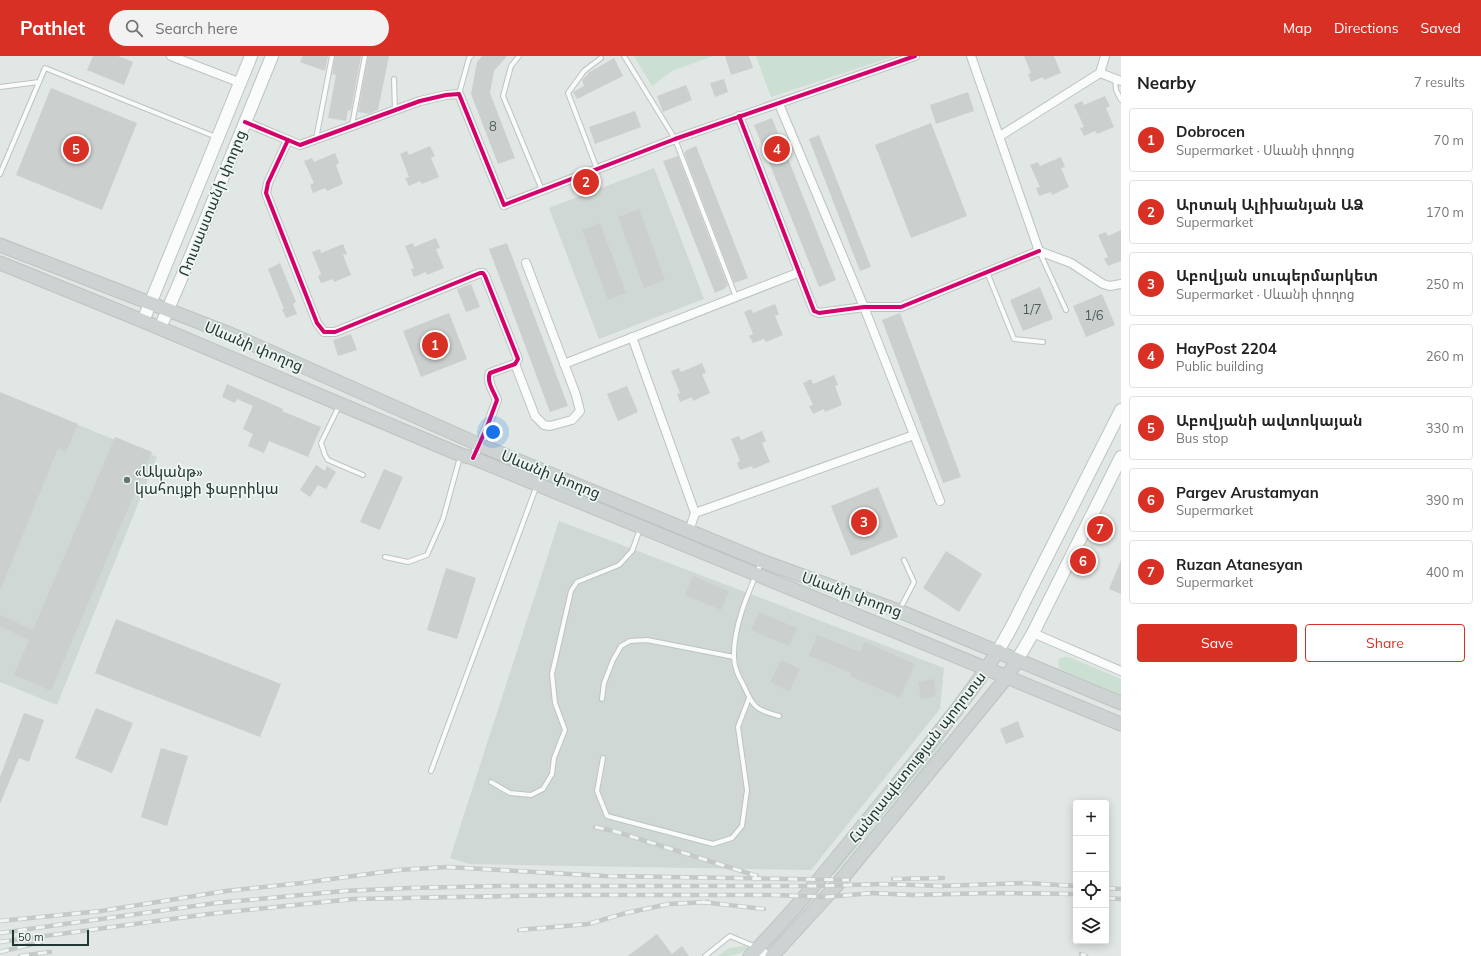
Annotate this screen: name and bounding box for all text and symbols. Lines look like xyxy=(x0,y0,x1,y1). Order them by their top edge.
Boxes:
search box xyxy=(109,10,389,46)
text: Pathlet xyxy=(20,16,85,40)
icon: search xyxy=(123,17,145,39)
text: Search here xyxy=(155,19,238,38)
text: Map xyxy=(1283,19,1312,37)
text: Directions xyxy=(1334,19,1399,37)
text: Saved xyxy=(1421,19,1461,37)
text: Nearby xyxy=(1137,72,1196,93)
text: 7 results xyxy=(1414,74,1465,90)
house number: 8 xyxy=(489,118,497,134)
text: Dobrocen xyxy=(1176,122,1245,141)
street label: Ռուսաստանի փողոց xyxy=(174,127,250,279)
text: 1 xyxy=(1147,132,1155,148)
text: 70 m xyxy=(1434,132,1464,148)
pin: 5 xyxy=(63,134,89,164)
pin: 4 xyxy=(764,134,790,164)
text: Supermarket · Սևանի փողոց xyxy=(1176,142,1354,158)
pin: 2 xyxy=(573,167,599,197)
text: Արտակ Ալիխանյան ԱՁ xyxy=(1176,195,1364,214)
text: 2 xyxy=(1147,204,1155,220)
text: 170 m xyxy=(1426,204,1464,220)
text: Supermarket xyxy=(1176,214,1253,230)
text: Աբովյան սուպերմարկետ xyxy=(1176,266,1378,285)
text: 3 xyxy=(1147,276,1155,292)
text: 250 m xyxy=(1426,276,1464,292)
text: Supermarket · Սևանի փողոց xyxy=(1176,286,1354,302)
house number: 1/7 xyxy=(1022,301,1042,317)
house number: 1/6 xyxy=(1084,307,1104,323)
street label: Սևանի փողոց xyxy=(202,317,306,375)
pin: 1 xyxy=(422,330,448,360)
text: HayPost 2204 xyxy=(1176,339,1277,358)
text: 4 xyxy=(1147,348,1155,364)
text: 260 m xyxy=(1426,348,1464,364)
text: Public building xyxy=(1176,358,1264,374)
text: Աբովյանի ավտոկայան xyxy=(1176,411,1363,430)
text: 5 xyxy=(1147,420,1155,436)
text: 330 m xyxy=(1426,420,1464,436)
your location xyxy=(483,422,503,442)
text: Bus stop xyxy=(1176,430,1228,446)
street label: Սևանի փողոց xyxy=(499,445,603,503)
place label: «Ականթ» կահույքի ֆաբրիկա xyxy=(135,462,279,498)
marker: «Ականթ» կահույքի ֆաբրիկա xyxy=(122,475,132,485)
text: Pargev Arustamyan xyxy=(1176,483,1319,502)
text: 6 xyxy=(1147,492,1155,508)
text: 390 m xyxy=(1426,492,1464,508)
text: Supermarket xyxy=(1176,502,1253,518)
pin: 3 xyxy=(851,507,877,537)
pin: 7 xyxy=(1087,514,1113,544)
pin: 6 xyxy=(1070,546,1096,576)
text: Ruzan Atanesyan xyxy=(1176,555,1303,574)
text: 7 xyxy=(1147,564,1155,580)
text: 400 m xyxy=(1426,564,1464,580)
street label: Սևանի փողոց xyxy=(799,567,905,621)
text: Supermarket xyxy=(1176,574,1253,590)
button: Save xyxy=(1137,624,1297,662)
button: Share xyxy=(1305,624,1465,662)
street label: Հանրապետության պողոտա xyxy=(844,667,990,847)
map controls xyxy=(1073,800,1109,944)
button: + xyxy=(1073,800,1109,836)
button: − xyxy=(1073,836,1109,872)
button: locate xyxy=(1073,872,1109,908)
button: layers xyxy=(1073,908,1109,944)
scale bar xyxy=(12,928,89,947)
text: 50 m xyxy=(18,930,44,944)

